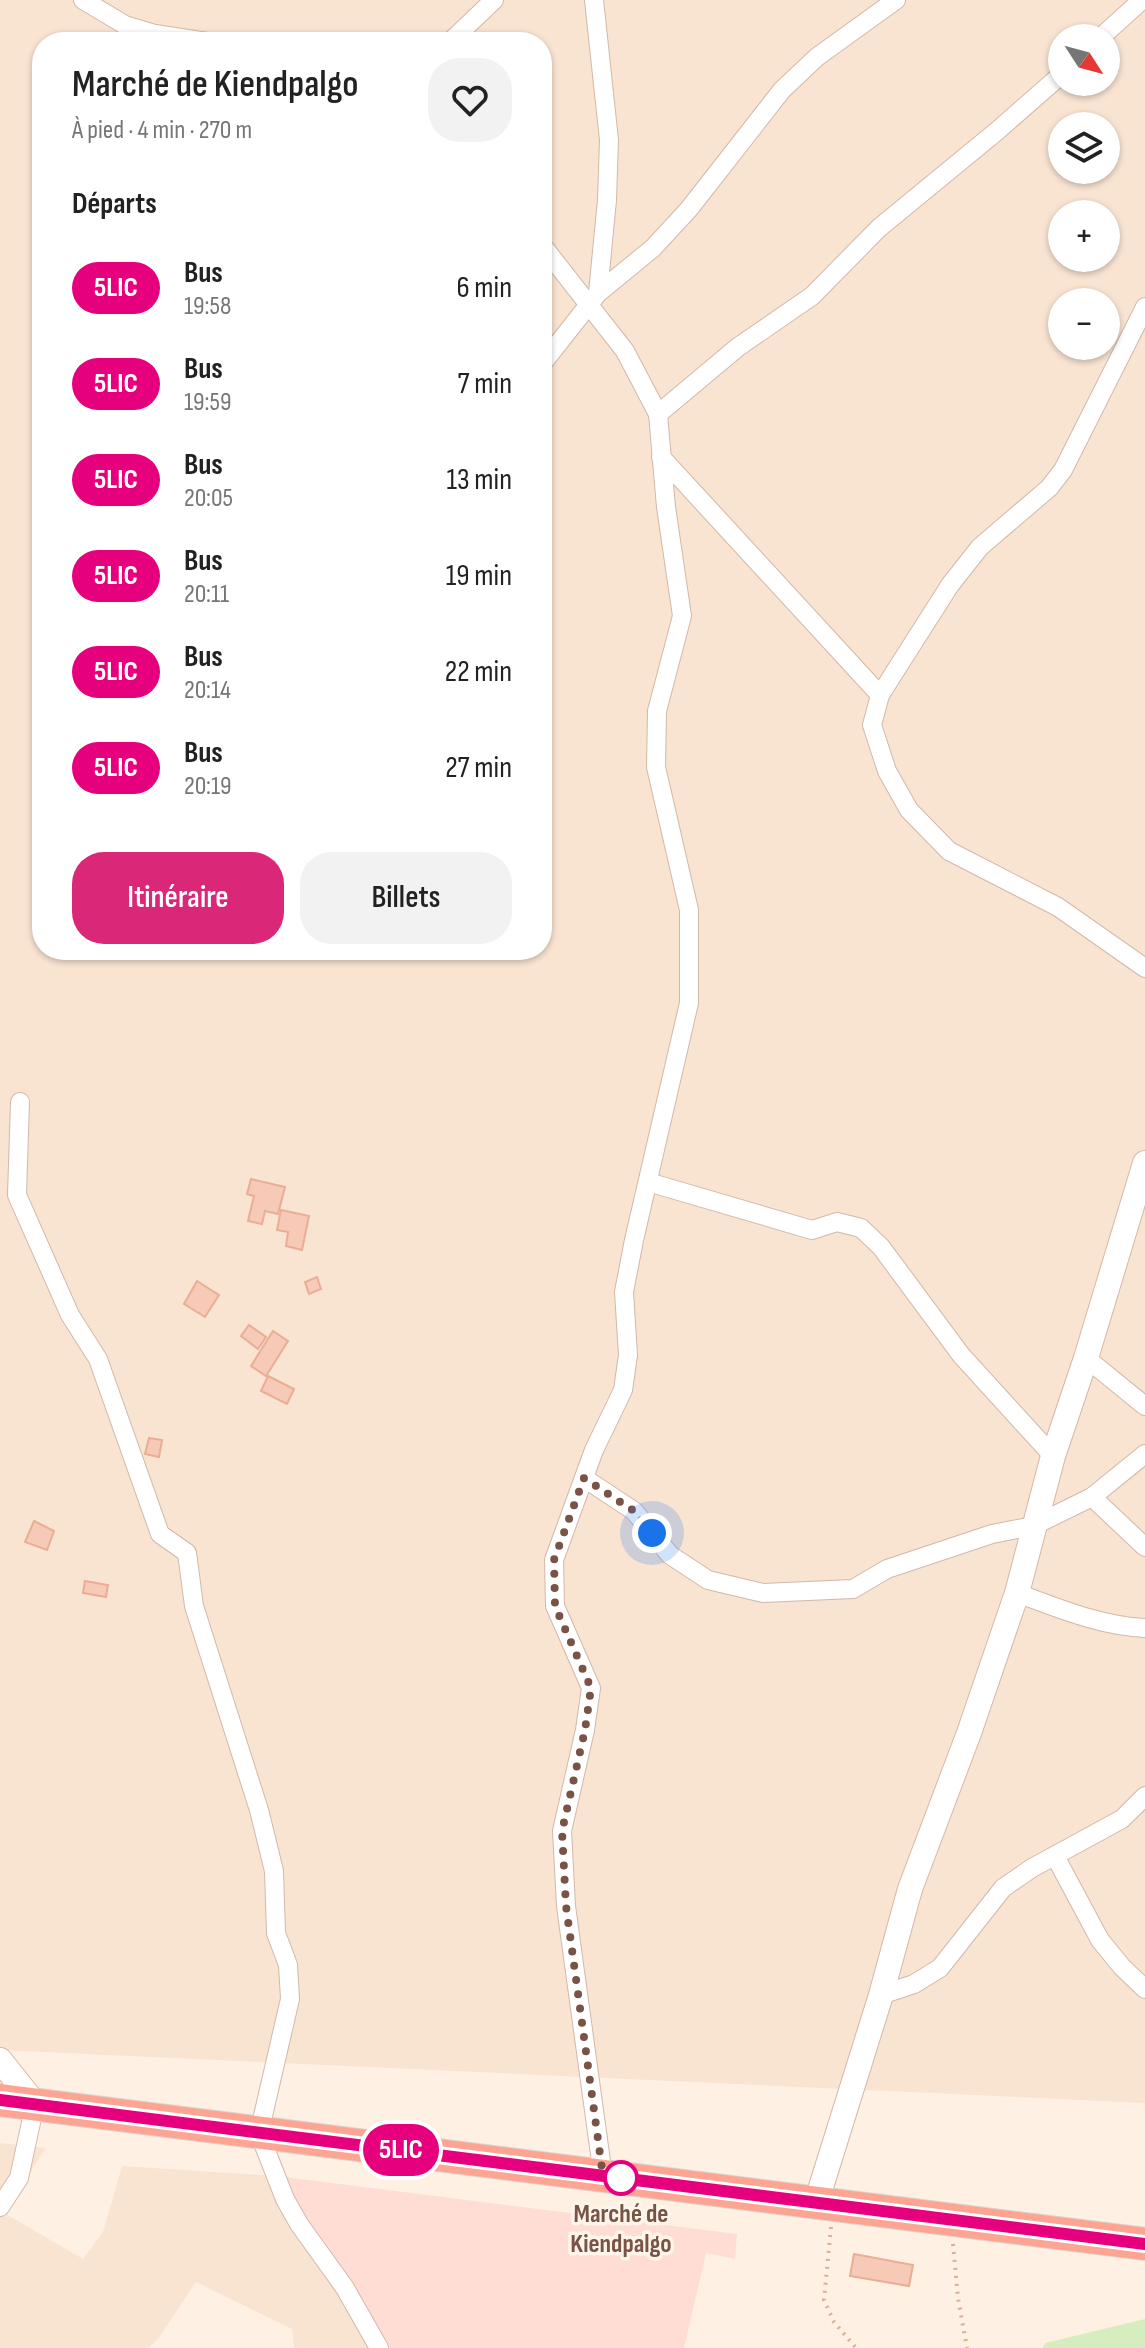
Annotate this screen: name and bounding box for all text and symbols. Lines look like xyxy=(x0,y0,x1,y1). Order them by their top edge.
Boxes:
north arrow xyxy=(1048,24,1120,96)
map controls xyxy=(1048,24,1120,360)
button: heart xyxy=(428,58,512,142)
text: Marché de Kiendpalgo xyxy=(72,62,358,107)
button: layers xyxy=(1048,112,1120,184)
text: À pied · 4 min · 270 m xyxy=(72,115,252,146)
text: Départs xyxy=(72,186,157,222)
button: + xyxy=(1048,200,1120,272)
text: Bus xyxy=(184,255,223,291)
text: 6 min xyxy=(456,270,512,306)
text: 5LIC xyxy=(94,271,138,304)
button: − xyxy=(1048,288,1120,360)
text: 19:58 xyxy=(184,291,231,322)
text: Bus xyxy=(184,351,223,387)
text: 7 min xyxy=(458,366,512,402)
text: 5LIC xyxy=(94,367,138,400)
text: 19:59 xyxy=(184,387,231,418)
text: Bus xyxy=(184,447,223,483)
text: 13 min xyxy=(446,462,512,498)
text: 5LIC xyxy=(94,463,138,496)
text: 20:05 xyxy=(184,483,233,514)
text: Bus xyxy=(184,543,223,579)
text: 19 min xyxy=(446,558,512,594)
text: 5LIC xyxy=(94,559,138,592)
text: 20:11 xyxy=(184,579,229,610)
text: Bus xyxy=(184,639,223,675)
text: 22 min xyxy=(445,654,512,690)
text: 5LIC xyxy=(94,655,138,688)
text: 20:14 xyxy=(184,675,231,706)
text: Bus xyxy=(184,735,223,771)
text: 27 min xyxy=(445,750,512,786)
text: 5LIC xyxy=(94,751,138,784)
text: 20:19 xyxy=(184,771,232,802)
button: Itinéraire xyxy=(72,852,284,944)
button: Billets xyxy=(300,852,512,944)
your location xyxy=(632,1513,672,1553)
line badge: 5LIC xyxy=(345,2124,457,2176)
text: 5LIC xyxy=(379,2133,423,2166)
marker: Marché de Kiendpalgo xyxy=(604,2161,638,2195)
place label: Marché de Kiendpalgo xyxy=(570,2199,672,2260)

